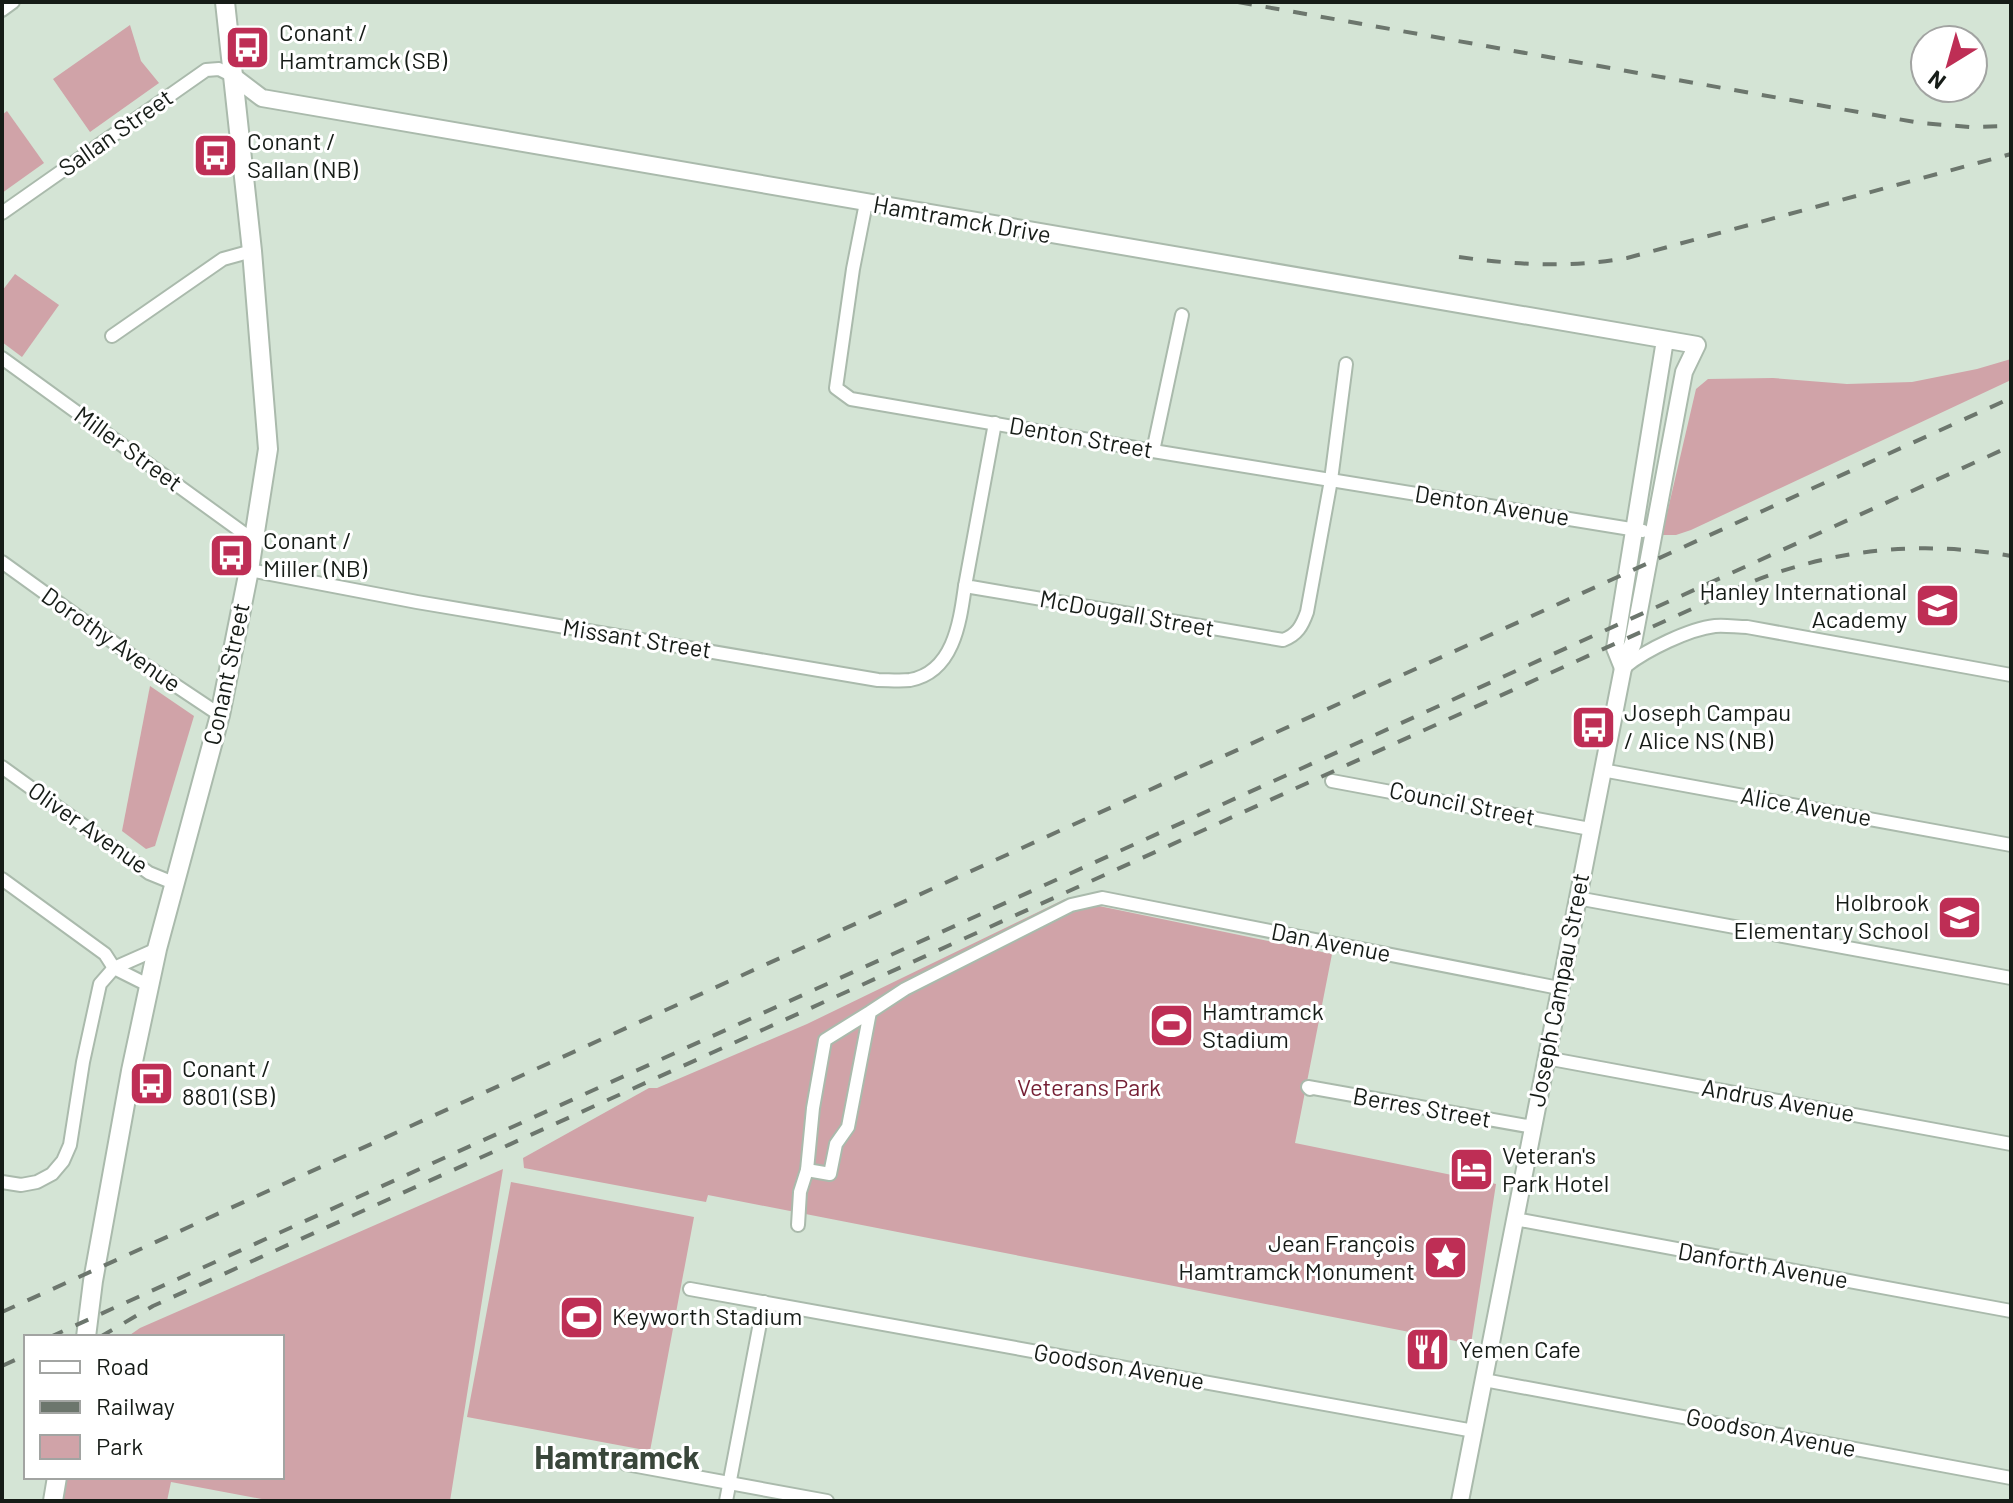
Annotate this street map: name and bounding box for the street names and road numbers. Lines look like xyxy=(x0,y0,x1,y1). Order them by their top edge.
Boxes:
street label: Sallan Street xyxy=(52,82,178,182)
street label: Hamtramck Drive xyxy=(871,189,1053,248)
street label: Miller Street xyxy=(69,399,188,497)
street label: Denton Street xyxy=(1007,410,1155,463)
street label: Denton Avenue xyxy=(1413,478,1572,531)
street label: Dorothy Avenue xyxy=(37,580,187,697)
street label: McDougall Street xyxy=(1038,583,1217,642)
street label: Conant Street xyxy=(196,600,255,748)
street label: Missant Street xyxy=(561,611,714,664)
street label: Council Street xyxy=(1387,774,1538,831)
street label: Oliver Avenue xyxy=(23,775,155,879)
street label: Alice Avenue xyxy=(1739,780,1874,831)
street label: Joseph Campau Street xyxy=(1521,870,1594,1109)
street label: Dan Avenue xyxy=(1269,916,1393,967)
street label: Andrus Avenue xyxy=(1700,1072,1857,1127)
street label: Berres Street xyxy=(1351,1080,1494,1133)
street label: Danforth Avenue xyxy=(1676,1235,1851,1294)
street label: Goodson Avenue xyxy=(1032,1336,1207,1395)
street label: Goodson Avenue xyxy=(1684,1401,1859,1462)

